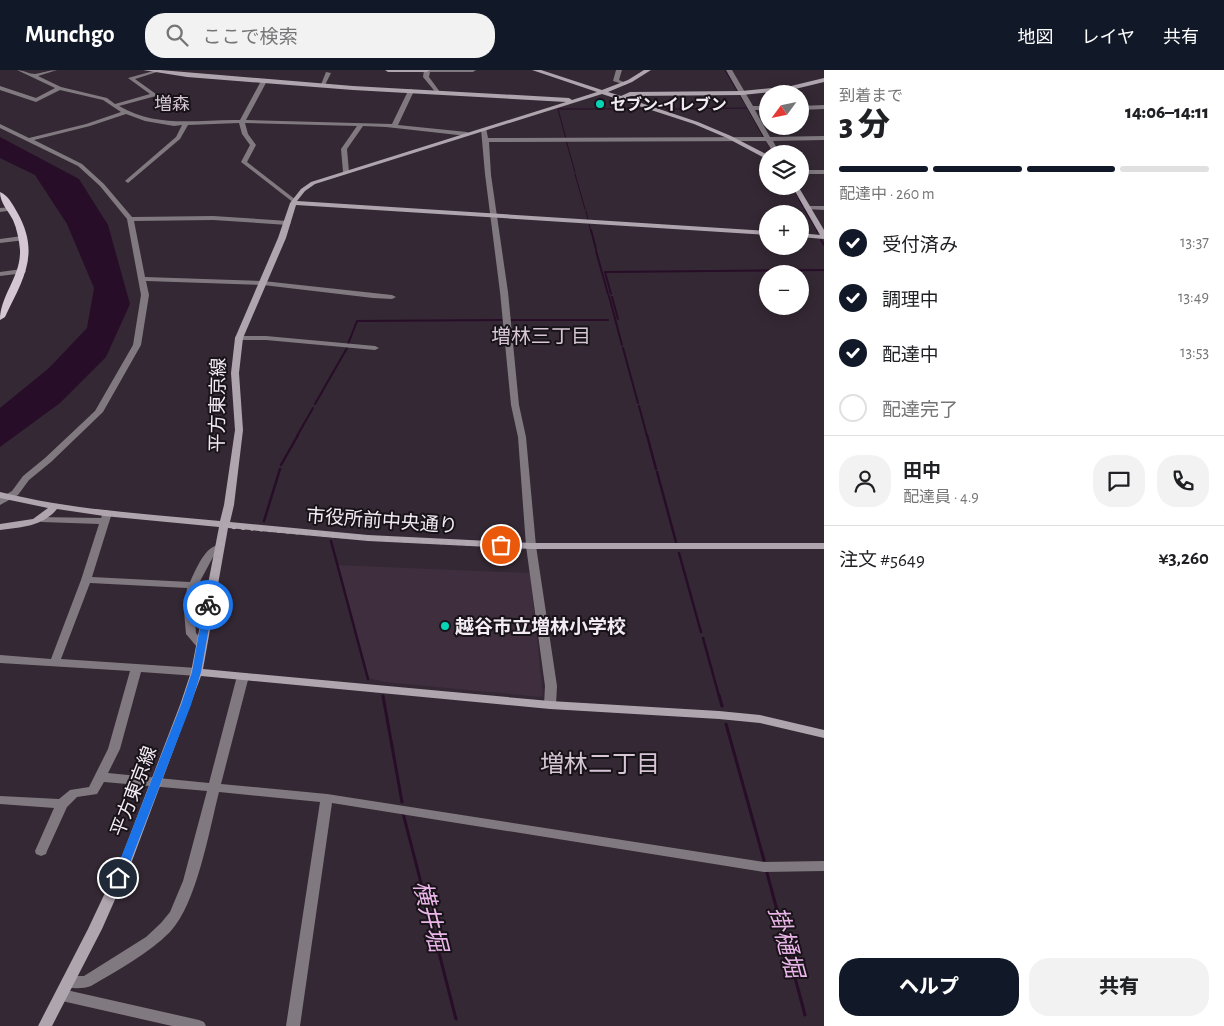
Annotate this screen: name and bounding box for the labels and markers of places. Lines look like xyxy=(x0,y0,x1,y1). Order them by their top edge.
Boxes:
place label: セブン-イレブン xyxy=(610,96,727,113)
marker: セブン-イレブン xyxy=(594,98,606,110)
pin xyxy=(480,524,522,566)
place label: 越谷市立増林小学校 xyxy=(455,616,626,637)
marker: 越谷市立増林小学校 xyxy=(439,620,451,632)
pin xyxy=(97,857,139,899)

